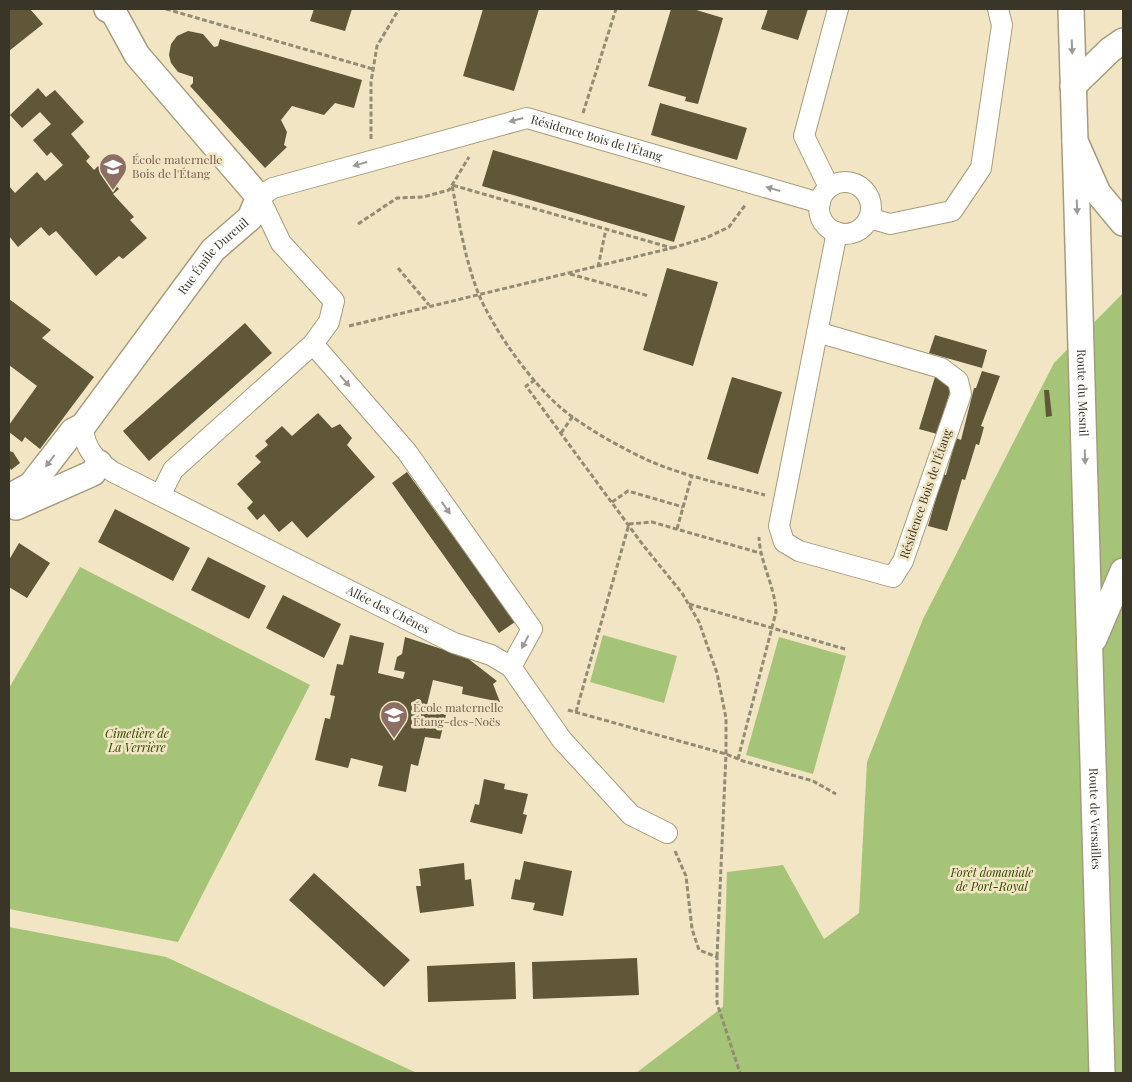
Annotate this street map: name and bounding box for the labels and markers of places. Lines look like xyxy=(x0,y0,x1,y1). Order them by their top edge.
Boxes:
place label: École maternelle Bois de l'Étang xyxy=(132,151,222,181)
school or university icon: École maternelle Bois de l'Étang xyxy=(98,152,128,191)
place label: École maternelle Étang-des-Noës xyxy=(413,699,503,729)
school or university icon: École maternelle Étang-des-Noës xyxy=(379,700,409,739)

